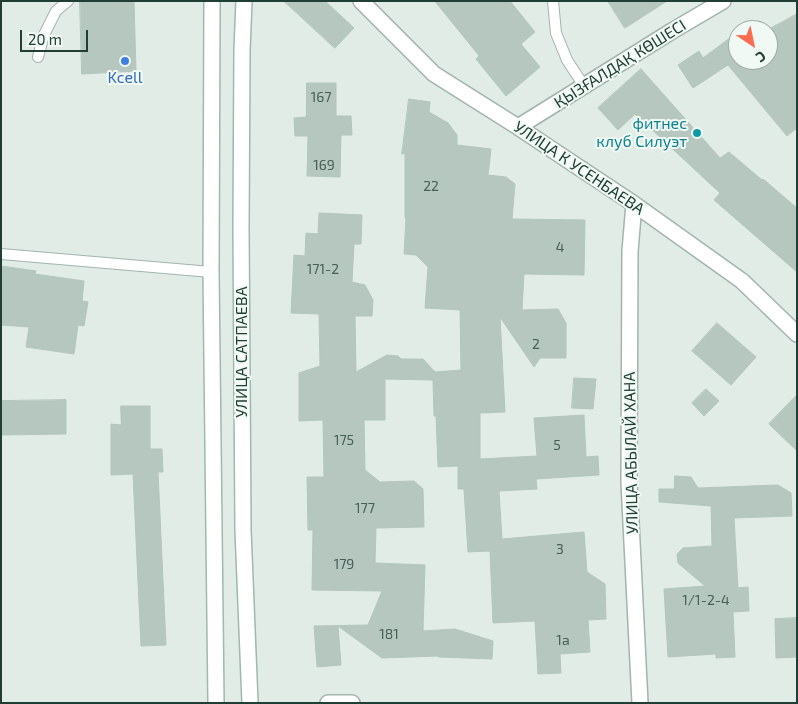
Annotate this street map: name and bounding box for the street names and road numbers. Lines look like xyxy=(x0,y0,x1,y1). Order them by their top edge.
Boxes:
street label: ҚЫЗҒАЛДАҚ КӨШЕСІ xyxy=(551,16,689,112)
street label: УЛИЦА К УСЕНБАЕВА xyxy=(510,117,648,219)
street label: УЛИЦА САТПАЕВА xyxy=(232,286,252,418)
street label: УЛИЦА АБЫЛАЙ ХАНА xyxy=(620,371,642,535)

